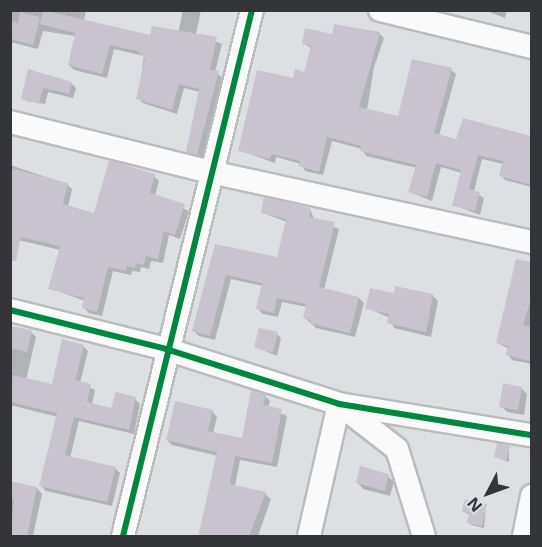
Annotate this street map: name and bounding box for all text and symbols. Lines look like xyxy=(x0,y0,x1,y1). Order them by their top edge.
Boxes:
north arrow xyxy=(458,463,518,523)
text: N xyxy=(462,493,487,517)

